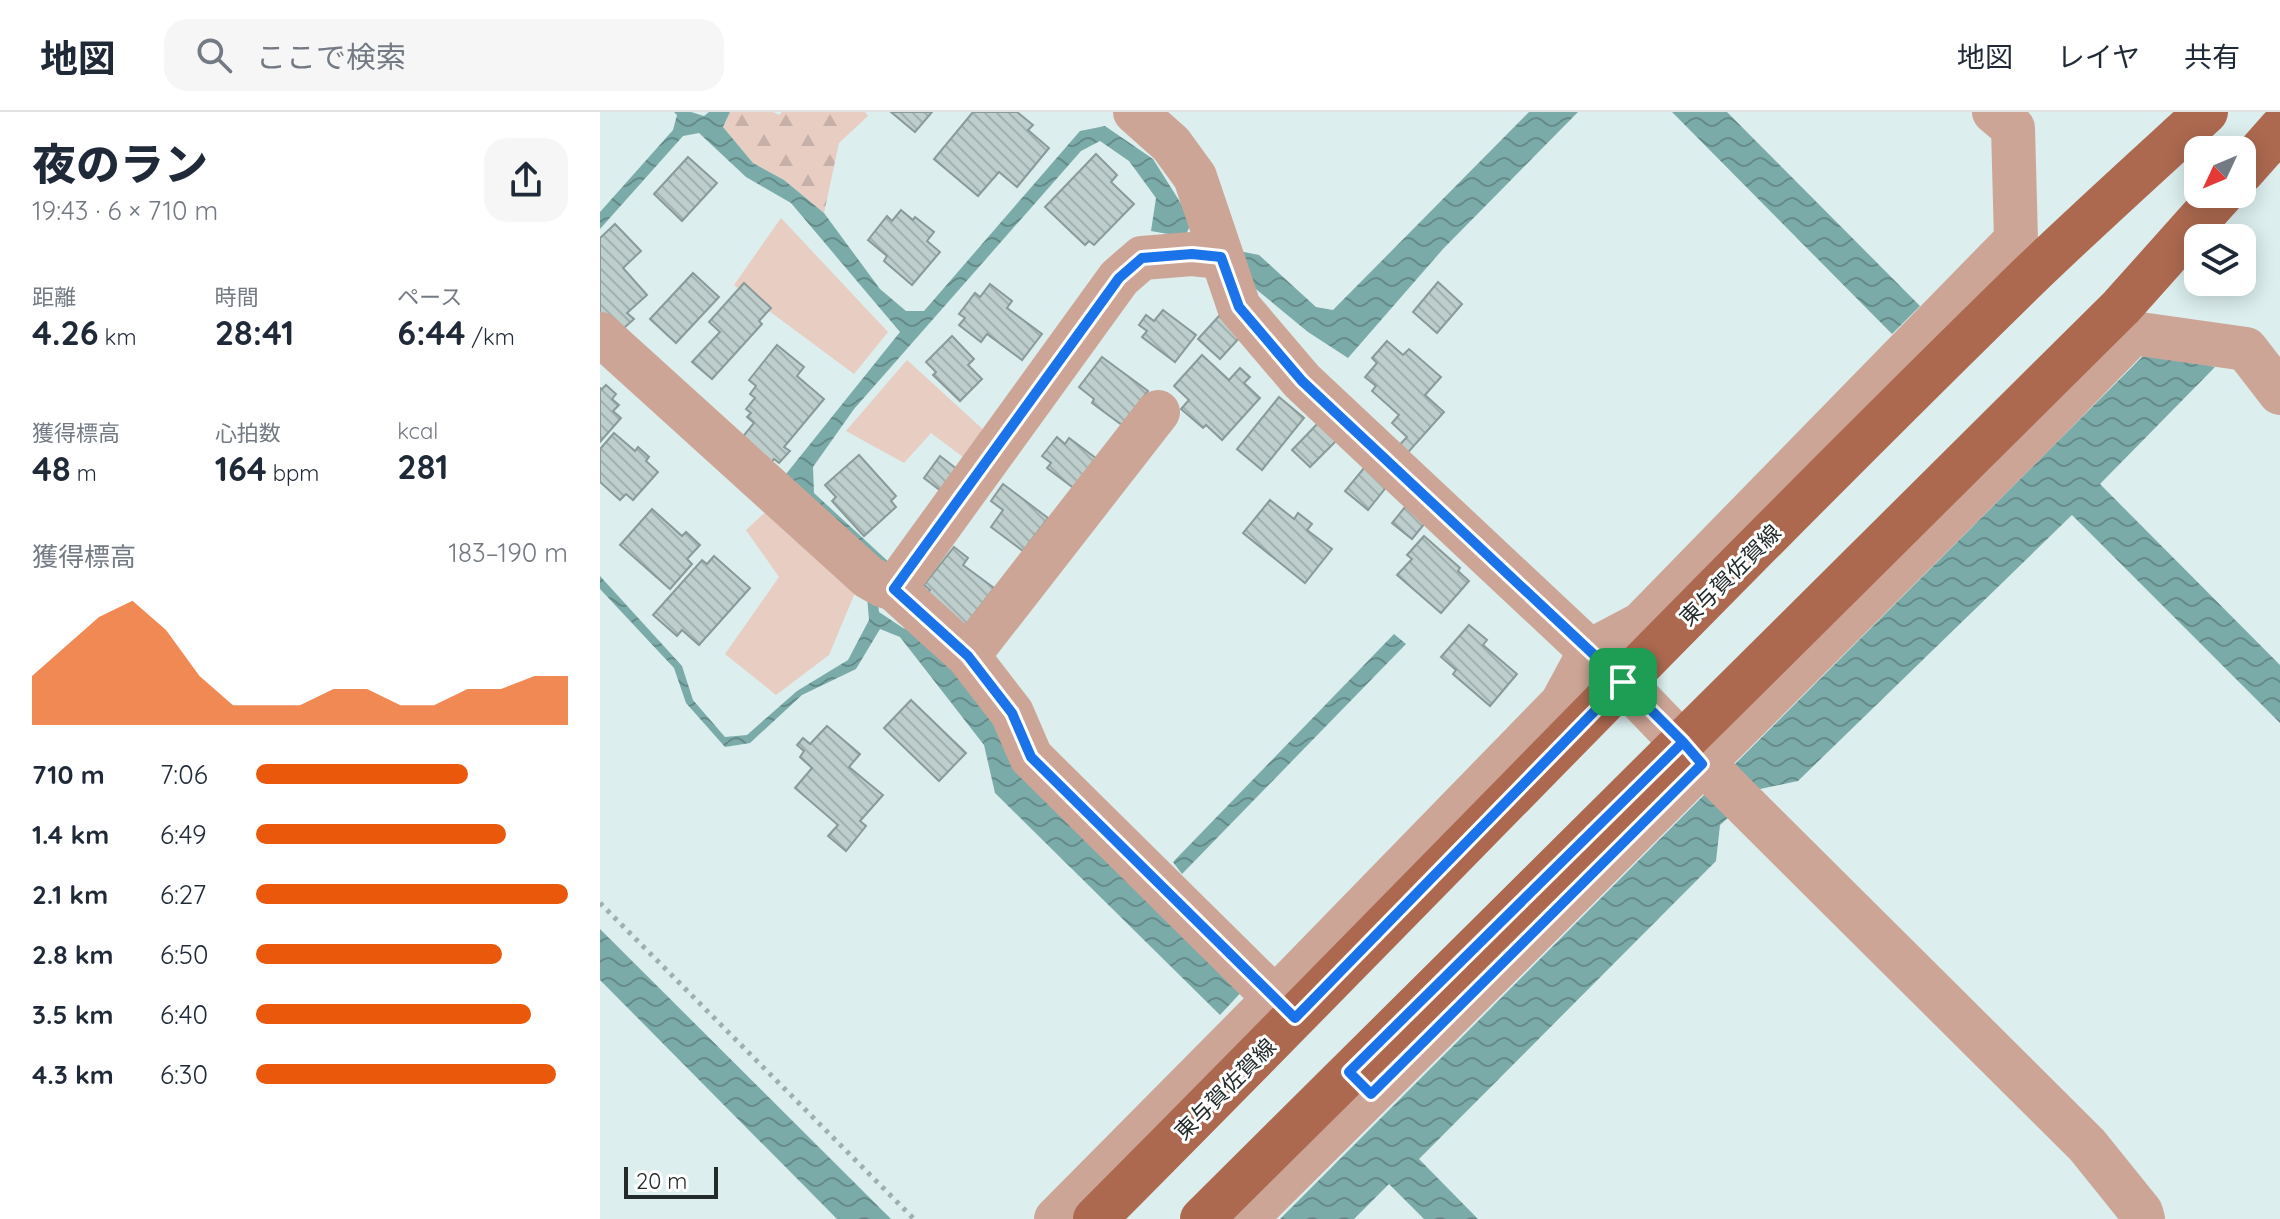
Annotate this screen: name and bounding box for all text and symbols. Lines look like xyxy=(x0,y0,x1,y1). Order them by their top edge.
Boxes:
search box xyxy=(164,19,724,91)
icon: search xyxy=(192,33,236,77)
text: 地図 xyxy=(40,34,116,82)
text: ここで検索 xyxy=(256,38,406,76)
text: 地図 xyxy=(1957,39,2013,74)
text: レイヤ xyxy=(2057,39,2140,74)
text: 共有 xyxy=(2184,39,2240,74)
text: 夜のラン xyxy=(32,136,208,191)
north arrow xyxy=(2184,136,2256,208)
map controls xyxy=(2184,136,2256,296)
button: share xyxy=(484,138,568,222)
text: 19:43 · 6 × 710 m xyxy=(32,194,218,227)
button: layers xyxy=(2184,224,2256,296)
text: 距離 xyxy=(32,283,76,311)
text: 時間 xyxy=(215,283,259,311)
text: ペース xyxy=(397,283,462,311)
text: 4.26 xyxy=(32,311,99,354)
text: 28:41 xyxy=(215,311,294,354)
text: 6:44 xyxy=(397,311,465,354)
text: km xyxy=(99,323,136,351)
text: /km xyxy=(465,323,515,351)
text: kcal xyxy=(397,417,438,445)
text: 獲得標高 xyxy=(32,419,120,447)
text: 心拍数 xyxy=(215,419,281,447)
text: 281 xyxy=(397,445,449,488)
text: 48 xyxy=(32,447,71,490)
text: 164 xyxy=(215,447,267,490)
text: m xyxy=(71,459,97,487)
text: bpm xyxy=(267,459,319,487)
street label: 東与賀佐賀線 xyxy=(1673,518,1787,632)
text: 183–190 m xyxy=(448,536,568,569)
text: 獲得標高 xyxy=(32,540,136,573)
pin xyxy=(1589,648,1657,716)
icon: arrive xyxy=(1601,660,1645,704)
text: 710 m xyxy=(32,758,105,791)
text: 7:06 xyxy=(160,758,208,791)
text: 1.4 km xyxy=(32,818,109,851)
text: 6:49 xyxy=(160,818,207,851)
text: 2.1 km xyxy=(32,878,108,911)
text: 6:27 xyxy=(160,878,206,911)
text: 2.8 km xyxy=(32,938,114,971)
text: 6:50 xyxy=(160,938,209,971)
text: 3.5 km xyxy=(32,998,113,1031)
text: 6:40 xyxy=(160,998,208,1031)
street label: 東与賀佐賀線 xyxy=(1168,1032,1282,1146)
text: 4.3 km xyxy=(32,1058,114,1091)
text: 6:30 xyxy=(160,1058,208,1091)
scale bar xyxy=(624,1163,718,1199)
text: 20 m xyxy=(636,1167,687,1195)

